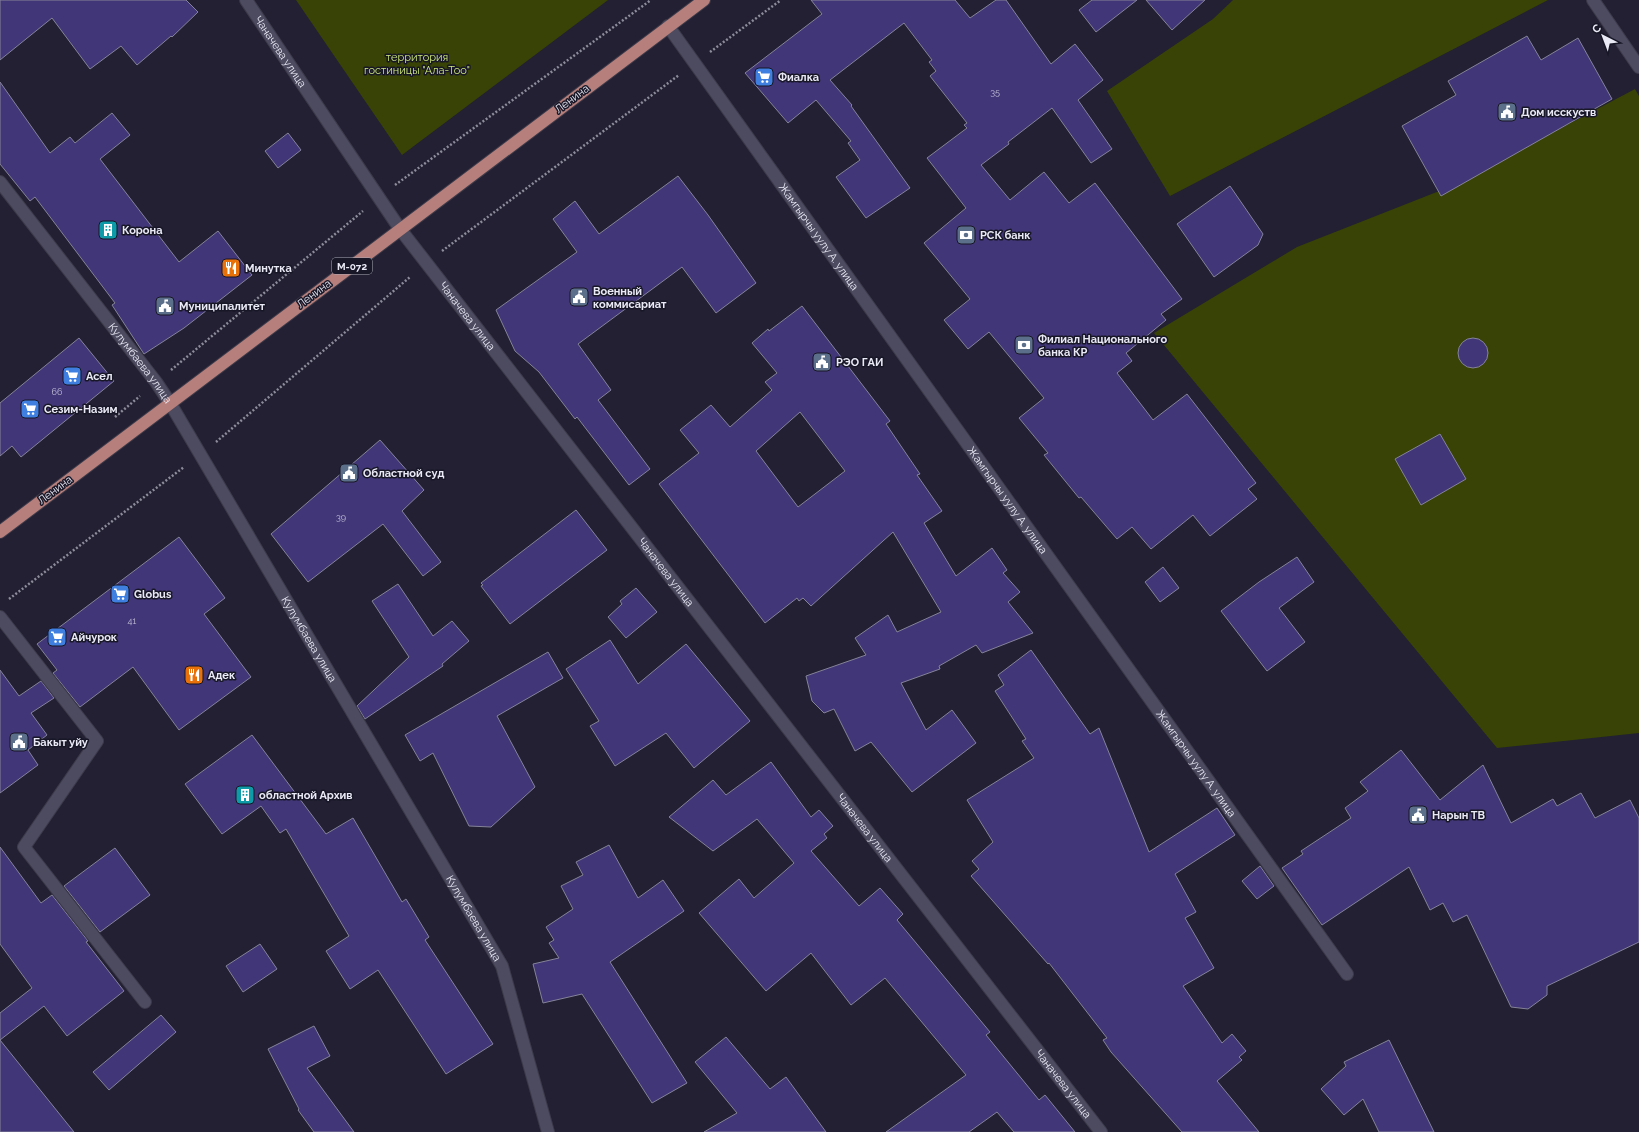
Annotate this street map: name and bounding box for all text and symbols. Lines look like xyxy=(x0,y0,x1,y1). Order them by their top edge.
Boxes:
street label: Чаначева улица xyxy=(252,13,309,90)
north arrow xyxy=(1583,16,1623,56)
text: С xyxy=(1589,21,1604,36)
park label: территория гостиницы "Ала-Тоо" xyxy=(364,51,470,77)
supermarket icon: Фиалка xyxy=(753,66,775,88)
place label: Фиалка xyxy=(778,71,819,84)
street label: Ленина xyxy=(552,82,592,116)
house number: 35 xyxy=(990,87,1000,97)
public building icon: Дом исскуств xyxy=(1496,101,1518,123)
place label: Дом исскуств xyxy=(1521,106,1596,119)
street label: Жамгырчы уулу А. улица xyxy=(776,181,862,293)
building icon: Корона xyxy=(97,219,119,241)
place label: Корона xyxy=(122,224,162,237)
bank icon: РСК банк xyxy=(955,224,977,246)
place label: РСК банк xyxy=(980,229,1031,242)
restaurant icon: Минутка xyxy=(220,257,242,279)
road number: М-072 xyxy=(332,258,372,274)
place label: Минутка xyxy=(245,262,292,275)
street label: Ленина xyxy=(294,277,334,311)
street label: Чаначева улица xyxy=(437,279,498,353)
place label: Военный коммисариат xyxy=(593,285,667,311)
public building icon: Военный коммисариат xyxy=(568,286,590,308)
public building icon: Муниципалитет xyxy=(154,295,176,317)
place label: Муниципалитет xyxy=(179,300,266,313)
street label: Кулумбаева улица xyxy=(106,320,175,406)
place label: Филиал Национального банка КР xyxy=(1038,333,1167,359)
bank icon: Филиал Национального банка КР xyxy=(1013,334,1035,356)
public building icon: РЭО ГАИ xyxy=(811,351,833,373)
place label: РЭО ГАИ xyxy=(836,356,883,369)
supermarket icon: Асел xyxy=(61,365,83,387)
place label: Асел xyxy=(86,370,113,383)
house number: 66 xyxy=(52,387,63,397)
supermarket icon: Сезим-Назим xyxy=(19,398,41,420)
place label: Сезим-Назим xyxy=(44,403,118,416)
street label: Жамгырчы уулу А. улица xyxy=(965,444,1050,556)
public building icon: Областной суд xyxy=(338,462,360,484)
place label: Областной суд xyxy=(363,467,445,480)
street label: Ленина xyxy=(35,473,75,507)
house number: 39 xyxy=(336,512,346,522)
street label: Чаначева улица xyxy=(636,535,697,609)
supermarket icon: Globus xyxy=(109,583,131,605)
place label: Globus xyxy=(134,588,172,601)
street label: Кулумбаева улица xyxy=(279,594,340,684)
house number: 41 xyxy=(128,616,137,626)
supermarket icon: Айчурок xyxy=(46,626,68,648)
place label: Айчурок xyxy=(71,631,118,644)
restaurant icon: Адек xyxy=(183,664,205,686)
place label: Адек xyxy=(208,669,236,682)
street label: Жамгырчы уулу А. улица xyxy=(1153,707,1239,819)
public building icon: Бакыт уйу xyxy=(8,731,30,753)
place label: Бакыт уйу xyxy=(33,736,88,749)
building icon: областной Архив xyxy=(234,784,256,806)
place label: областной Архив xyxy=(259,789,353,802)
street label: Чаначева улица xyxy=(834,791,895,865)
public building icon: Нарын ТВ xyxy=(1407,804,1429,826)
place label: Нарын ТВ xyxy=(1432,809,1486,822)
street label: Кулумбаева улица xyxy=(444,873,504,963)
street label: Чаначева улица xyxy=(1033,1047,1094,1121)

